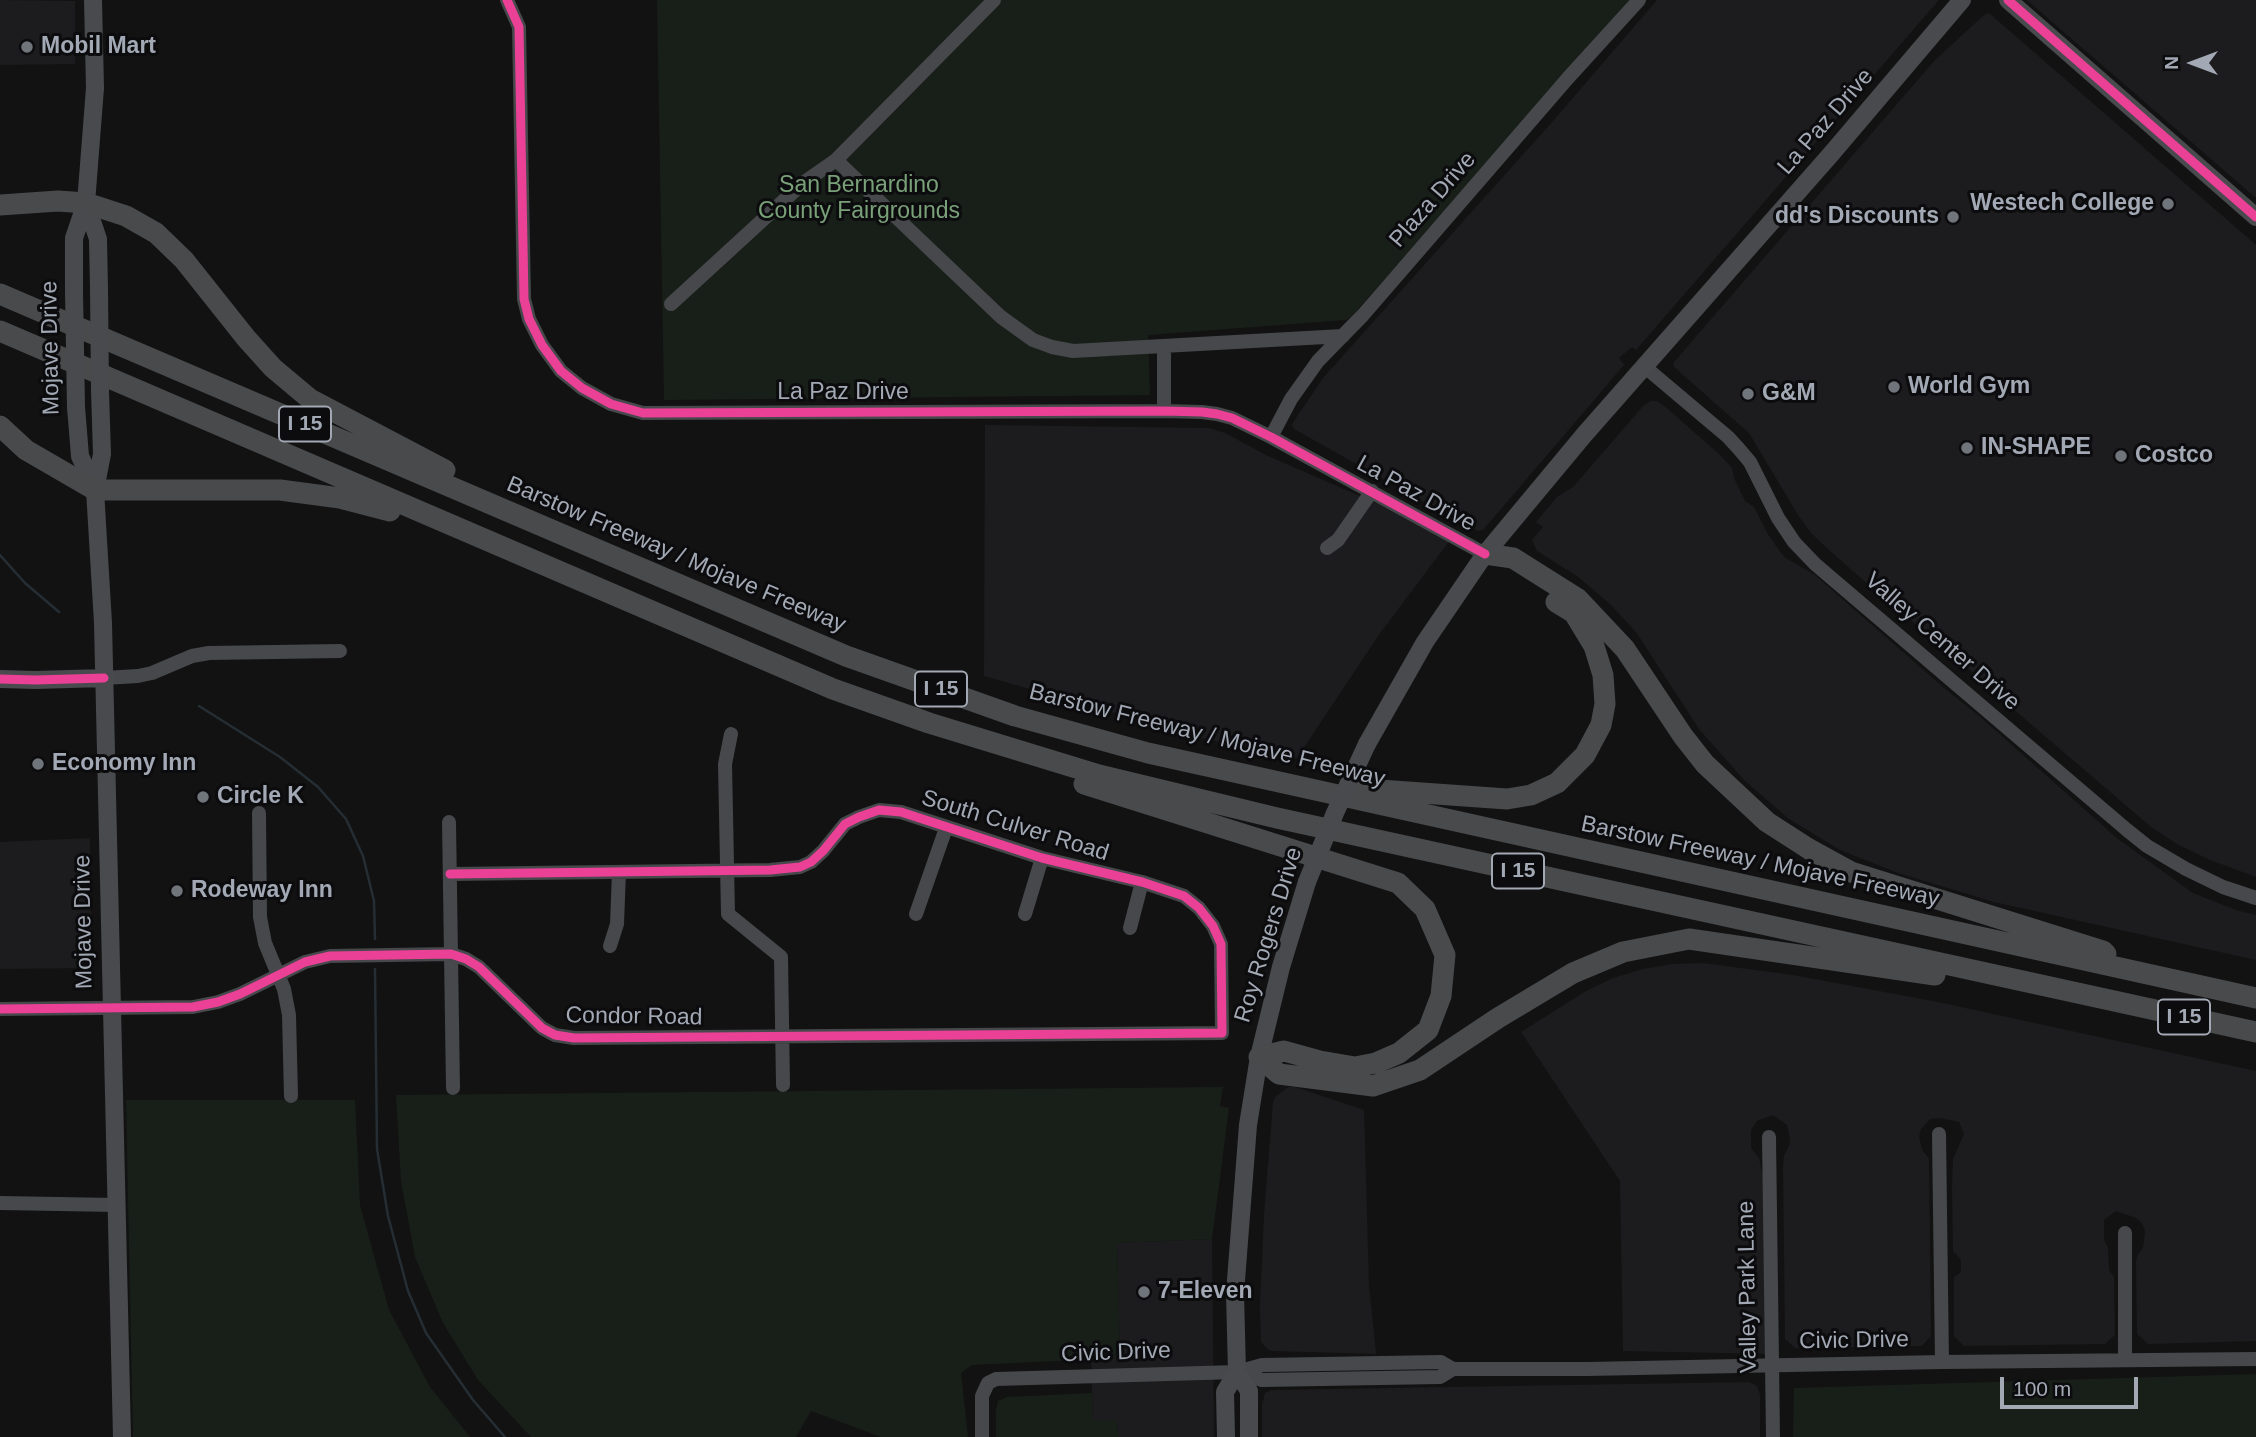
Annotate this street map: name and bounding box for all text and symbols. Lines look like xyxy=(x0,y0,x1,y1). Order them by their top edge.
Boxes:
north arrow xyxy=(2158,28,2228,98)
place label: Mobil Mart xyxy=(41,33,156,61)
marker: Mobil Mart xyxy=(19,39,35,55)
text: N xyxy=(2161,56,2182,70)
street label: La Paz Drive xyxy=(1772,63,1880,181)
street label: Plaza Drive xyxy=(1384,147,1482,253)
park label: San Bernardino County Fairgrounds xyxy=(758,172,960,226)
place label: Westech College xyxy=(1970,190,2154,218)
marker: Westech College xyxy=(2160,196,2176,212)
place label: dd's Discounts xyxy=(1775,203,1939,231)
marker: dd's Discounts xyxy=(1945,209,1961,225)
street label: Mojave Drive xyxy=(36,281,66,415)
place label: World Gym xyxy=(1908,373,2030,401)
street label: La Paz Drive xyxy=(777,379,909,407)
marker: World Gym xyxy=(1886,379,1902,395)
place label: G&M xyxy=(1762,380,1816,408)
marker: G&M xyxy=(1740,386,1756,402)
road number: I 15 xyxy=(279,406,331,442)
place label: IN-SHAPE xyxy=(1981,434,2091,462)
marker: IN-SHAPE xyxy=(1959,440,1975,456)
place label: Costco xyxy=(2135,442,2213,470)
marker: Costco xyxy=(2113,448,2129,464)
street label: La Paz Drive xyxy=(1352,450,1480,538)
street label: Barstow Freeway / Mojave Freeway xyxy=(502,471,850,639)
street label: Valley Center Drive xyxy=(1859,567,2025,717)
road number: I 15 xyxy=(915,672,967,706)
street label: Barstow Freeway / Mojave Freeway xyxy=(1026,678,1388,794)
place label: Economy Inn xyxy=(52,750,196,778)
marker: Economy Inn xyxy=(30,756,46,772)
place label: Circle K xyxy=(217,783,304,811)
street label: South Culver Road xyxy=(918,784,1112,868)
marker: Circle K xyxy=(195,789,211,805)
street label: Barstow Freeway / Mojave Freeway xyxy=(1578,810,1942,914)
street label: Roy Rogers Drive xyxy=(1229,844,1309,1026)
road number: I 15 xyxy=(1492,854,1544,888)
street label: Mojave Drive xyxy=(69,855,99,989)
place label: Rodeway Inn xyxy=(191,877,333,905)
marker: Rodeway Inn xyxy=(169,883,185,899)
road number: I 15 xyxy=(2158,1000,2210,1034)
street label: Condor Road xyxy=(565,1002,703,1032)
street label: Valley Park Lane xyxy=(1733,1201,1763,1373)
place label: 7-Eleven xyxy=(1158,1278,1253,1306)
marker: 7-Eleven xyxy=(1136,1284,1152,1300)
street label: Civic Drive xyxy=(1799,1326,1909,1356)
street label: Civic Drive xyxy=(1061,1337,1171,1369)
scale bar xyxy=(2004,1364,2142,1408)
text: 100 m xyxy=(2013,1377,2071,1400)

